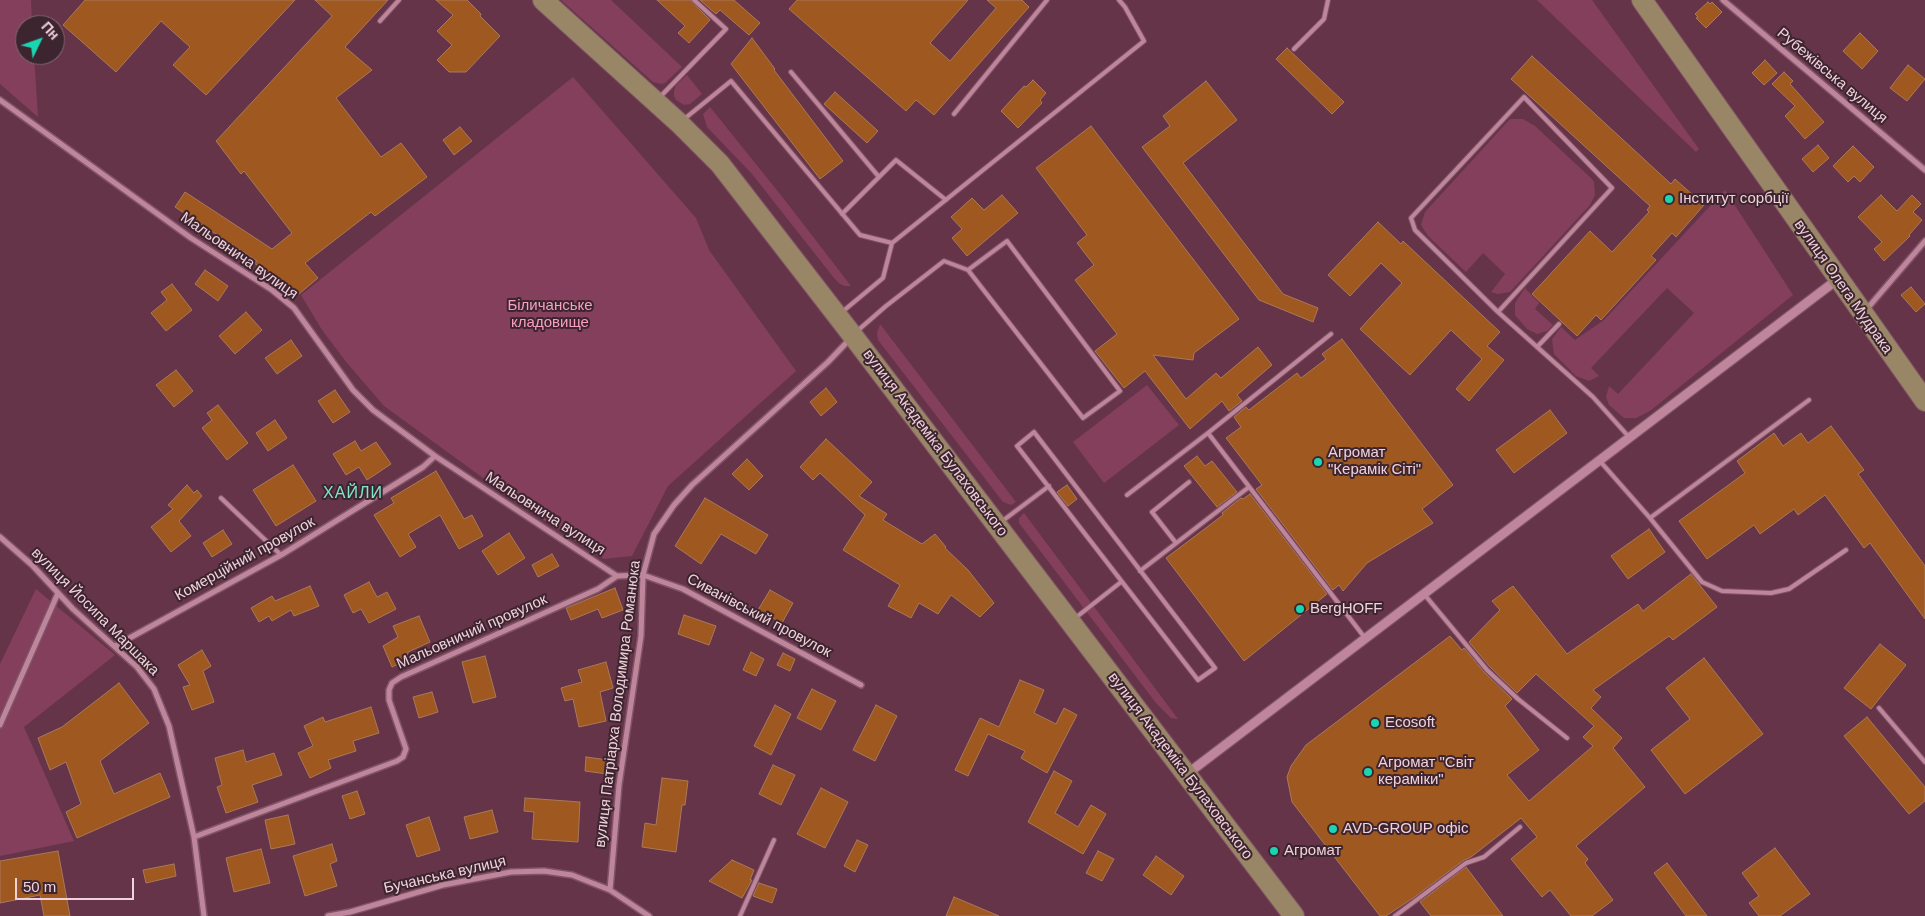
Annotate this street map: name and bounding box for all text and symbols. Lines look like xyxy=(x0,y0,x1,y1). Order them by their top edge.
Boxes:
north arrow xyxy=(15,15,65,65)
text: Пн xyxy=(38,18,63,43)
street label: Рубежівська вулиця xyxy=(1773,24,1891,128)
place label: Інститут сорбції xyxy=(1679,190,1789,208)
marker: Інститут сорбції xyxy=(1663,193,1675,205)
street label: Мальовнича вулиця xyxy=(177,209,301,303)
street label: вулиця Олега Мудрака xyxy=(1790,217,1896,357)
park label: Біличанське кладовище xyxy=(507,297,593,332)
street label: вулиця Академіка Булаховського xyxy=(859,346,1011,540)
place label: Агромат "Керамік Сіті" xyxy=(1328,444,1421,479)
marker: Агромат "Керамік Сіті" xyxy=(1312,456,1324,468)
street label: Мальовнича вулиця xyxy=(482,468,608,560)
district label: ХАЙЛИ xyxy=(322,484,384,504)
street label: Комерційний провулок xyxy=(172,513,318,605)
street label: вулиця Йосипа Маршака xyxy=(27,544,163,680)
street label: вулиця Патріарха Володимира Романюка xyxy=(591,559,645,849)
street label: Сиванівський провулок xyxy=(684,570,834,662)
street label: Мальовничий провулок xyxy=(394,591,550,673)
place label: BergHOFF xyxy=(1310,600,1383,618)
marker: BergHOFF xyxy=(1294,603,1306,615)
street label: вулиця Академіка Булаховського xyxy=(1104,669,1256,863)
place label: Ecosoft xyxy=(1385,714,1435,732)
marker: Ecosoft xyxy=(1369,717,1381,729)
place label: Агромат "Світ кераміки" xyxy=(1378,754,1474,789)
marker: Агромат "Світ кераміки" xyxy=(1362,766,1374,778)
place label: AVD-GROUP офіс xyxy=(1343,820,1468,838)
marker: AVD-GROUP офіс xyxy=(1327,823,1339,835)
place label: Агромат xyxy=(1284,842,1341,860)
marker: Агромат xyxy=(1268,845,1280,857)
street label: Бучанська вулиця xyxy=(382,852,508,898)
scale bar xyxy=(18,868,136,900)
text: 50 m xyxy=(23,878,56,895)

